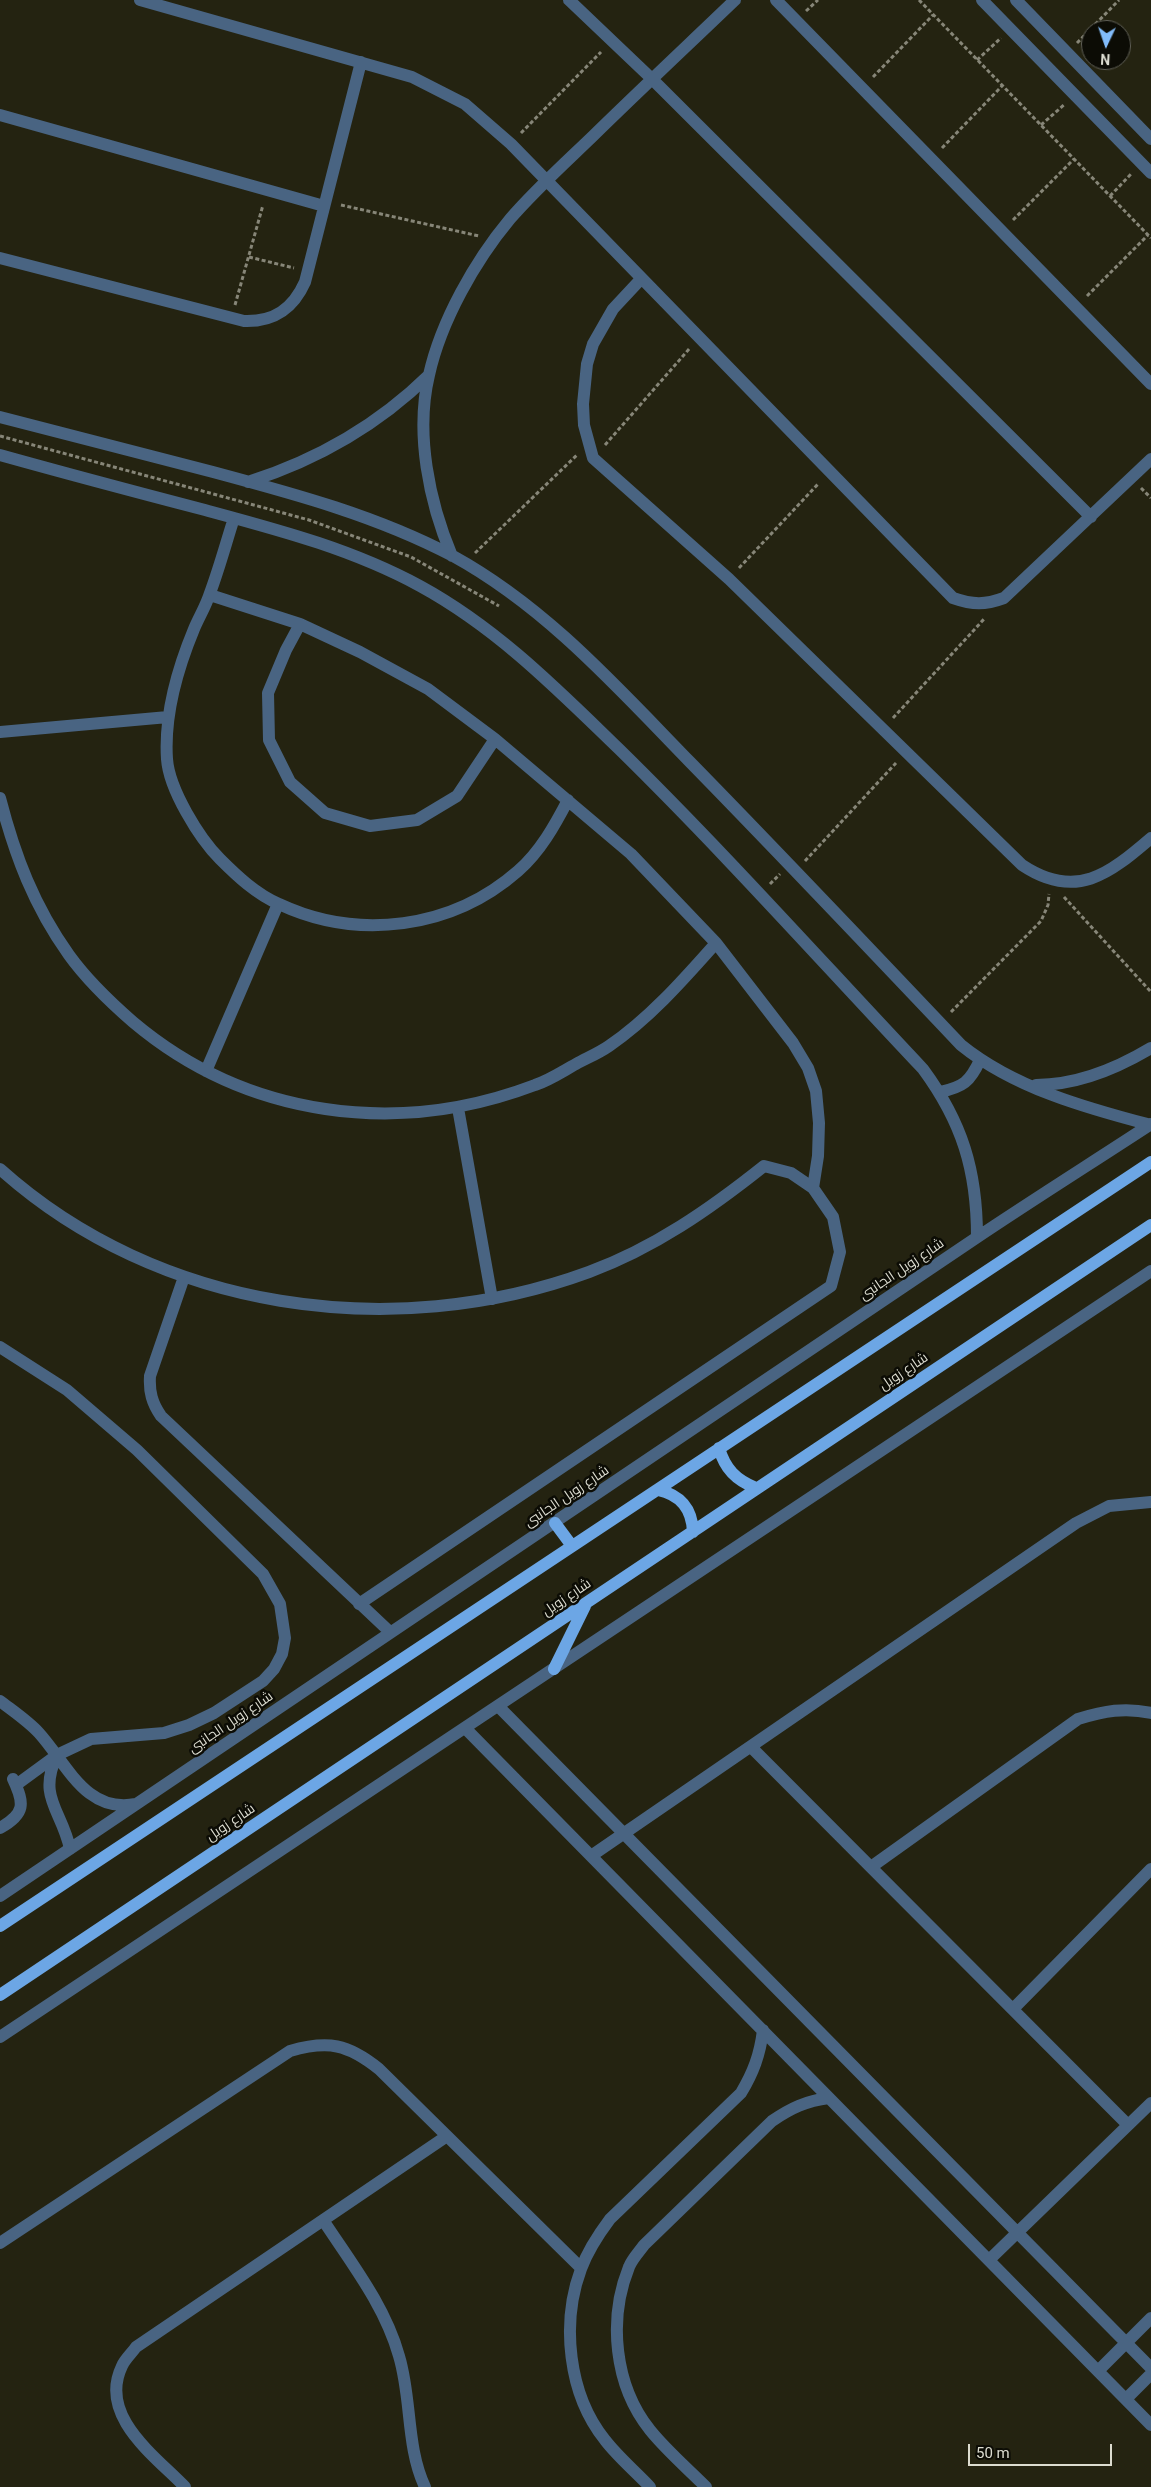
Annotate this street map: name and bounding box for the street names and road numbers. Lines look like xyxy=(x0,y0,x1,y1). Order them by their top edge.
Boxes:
street label: شارع زويل الجانبى xyxy=(857,1236,947,1304)
street label: شارع زويل xyxy=(876,1350,932,1394)
street label: شارع زويل الجانبى xyxy=(522,1463,612,1531)
street label: شارع زويل xyxy=(539,1576,595,1620)
street label: شارع زويل الجانبى xyxy=(186,1689,276,1757)
street label: شارع زويل xyxy=(203,1801,259,1845)

